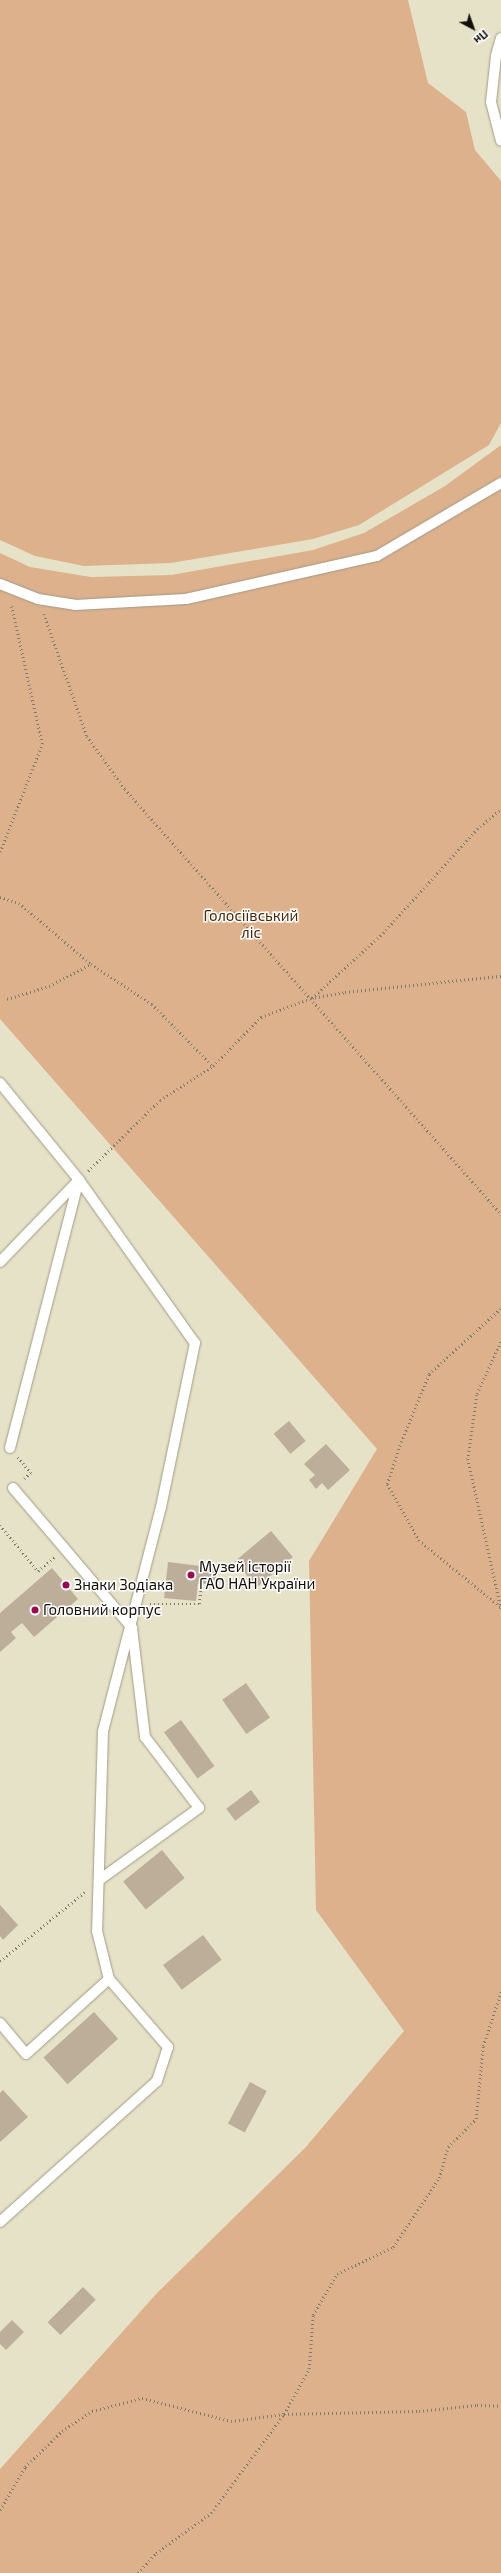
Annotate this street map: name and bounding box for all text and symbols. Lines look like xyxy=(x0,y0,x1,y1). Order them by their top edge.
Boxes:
north arrow xyxy=(453,8,493,48)
text: Пн xyxy=(472,28,491,47)
park label: Голосіївський ліс xyxy=(204,906,298,941)
place label: Музей історії ГАО НАН України xyxy=(199,1557,315,1592)
marker: Музей історії ГАО НАН України xyxy=(186,1570,196,1580)
place label: Знаки Зодіака xyxy=(74,1576,173,1594)
marker: Знаки Зодіака xyxy=(61,1580,71,1590)
place label: Головний корпус xyxy=(43,1601,161,1619)
marker: Головний корпус xyxy=(30,1605,40,1615)

